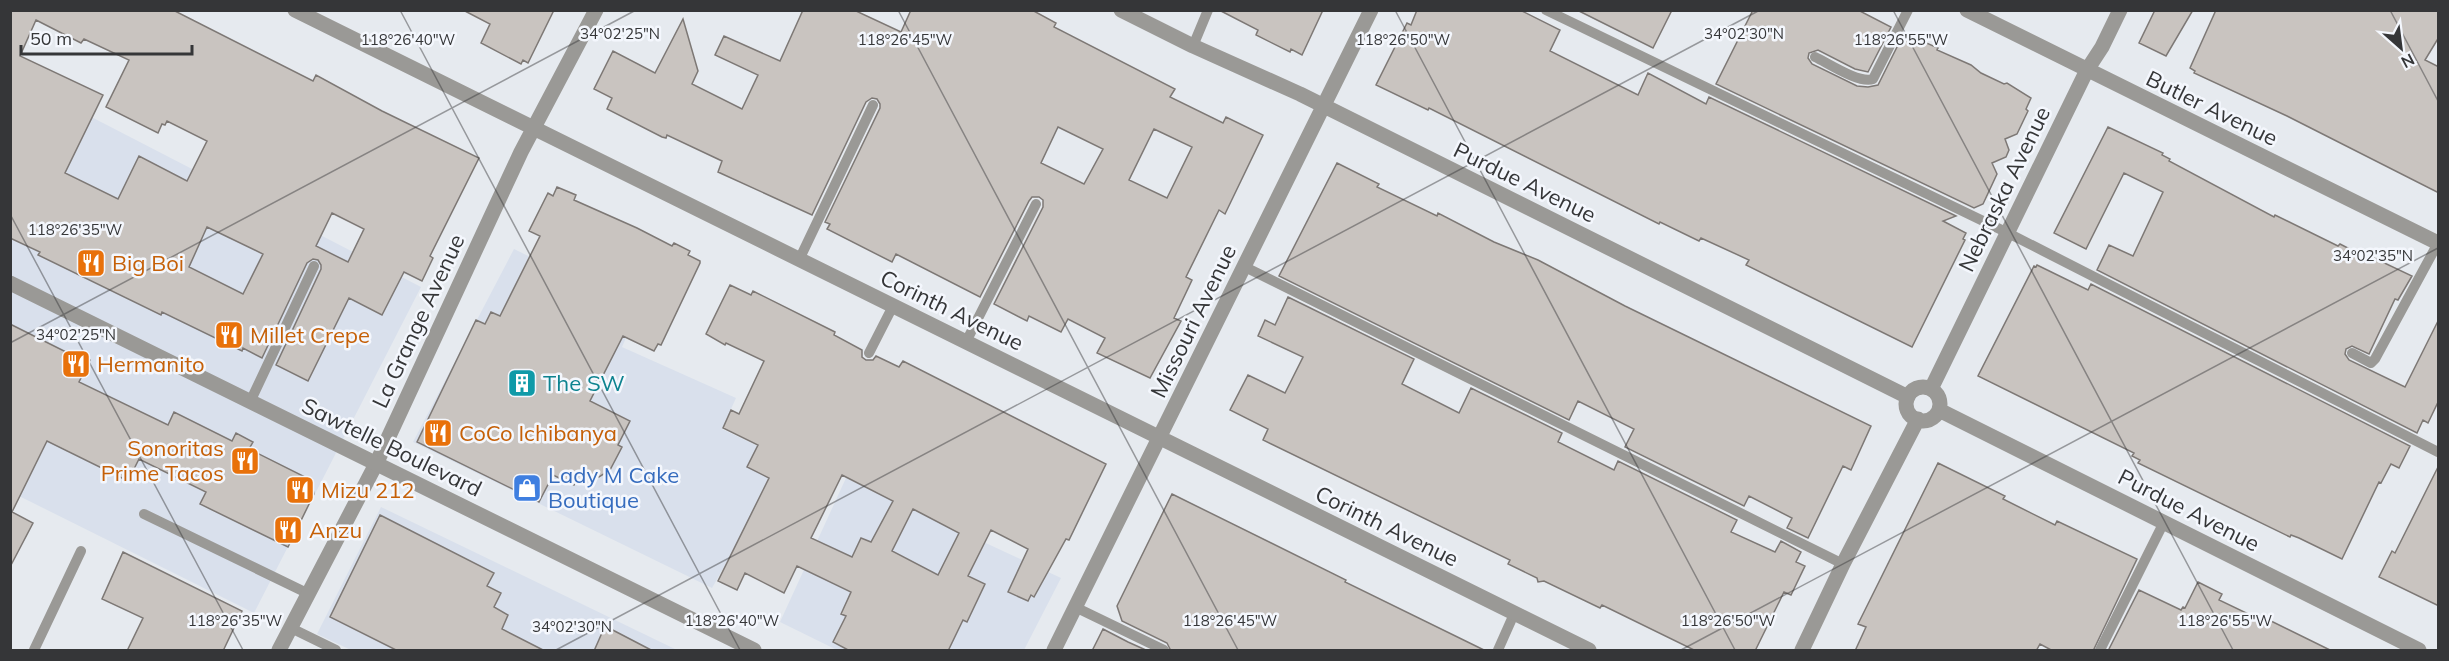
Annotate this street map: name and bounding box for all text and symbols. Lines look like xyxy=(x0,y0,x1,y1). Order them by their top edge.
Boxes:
scale bar xyxy=(21,18,192,56)
north arrow xyxy=(2371,18,2431,78)
text: 34°02'25"N xyxy=(580,24,660,43)
text: 34°02'30"N xyxy=(1704,24,1784,43)
text: 50 m xyxy=(30,27,72,50)
text: 118°26'40"W xyxy=(361,30,456,49)
text: 118°26'45"W xyxy=(858,30,953,49)
text: 118°26'50"W xyxy=(1356,30,1451,49)
text: 118°26'55"W xyxy=(1854,30,1949,49)
text: N xyxy=(2398,50,2418,73)
street label: Butler Avenue xyxy=(2142,64,2282,152)
street label: Nebraska Avenue xyxy=(1952,102,2056,276)
street label: Purdue Avenue xyxy=(1449,135,1601,229)
text: 118°26'35"W xyxy=(28,220,123,239)
street label: La Grange Avenue xyxy=(365,230,471,412)
street label: Missouri Avenue xyxy=(1144,240,1242,402)
text: 34°02'35"N xyxy=(2333,246,2413,265)
restaurant icon: Big Boi xyxy=(75,247,107,279)
place label: Big Boi xyxy=(112,249,184,277)
street label: Corinth Avenue xyxy=(876,263,1028,357)
restaurant icon: Millet Crepe xyxy=(213,319,245,351)
place label: Millet Crepe xyxy=(250,321,370,349)
text: 34°02'25"N xyxy=(36,325,116,344)
restaurant icon: Hermanito xyxy=(60,348,92,380)
place label: Hermanito xyxy=(97,350,205,378)
building icon: The SW xyxy=(506,367,538,399)
place label: The SW xyxy=(543,369,625,397)
street label: Sawtelle Boulevard xyxy=(297,391,487,503)
restaurant icon: CoCo Ichibanya xyxy=(422,417,454,449)
place label: CoCo Ichibanya xyxy=(459,419,617,447)
place label: Sonoritas Prime Tacos xyxy=(101,434,224,487)
restaurant icon: Sonoritas Prime Tacos xyxy=(229,445,261,477)
place label: Lady M Cake Boutique xyxy=(548,461,679,514)
street label: Purdue Avenue xyxy=(2114,462,2264,558)
shop icon: Lady M Cake Boutique xyxy=(511,472,543,504)
restaurant icon: Mizu 212 xyxy=(284,474,316,506)
place label: Mizu 212 xyxy=(321,476,415,504)
street label: Corinth Avenue xyxy=(1311,479,1463,573)
restaurant icon: Anzu xyxy=(272,514,304,546)
place label: Anzu xyxy=(309,516,362,544)
text: 118°26'35"W xyxy=(188,611,283,630)
text: 118°26'40"W xyxy=(685,611,780,630)
text: 118°26'45"W xyxy=(1183,611,1278,630)
text: 118°26'50"W xyxy=(1681,611,1776,630)
text: 118°26'55"W xyxy=(2178,611,2273,630)
text: 34°02'30"N xyxy=(532,617,612,636)

